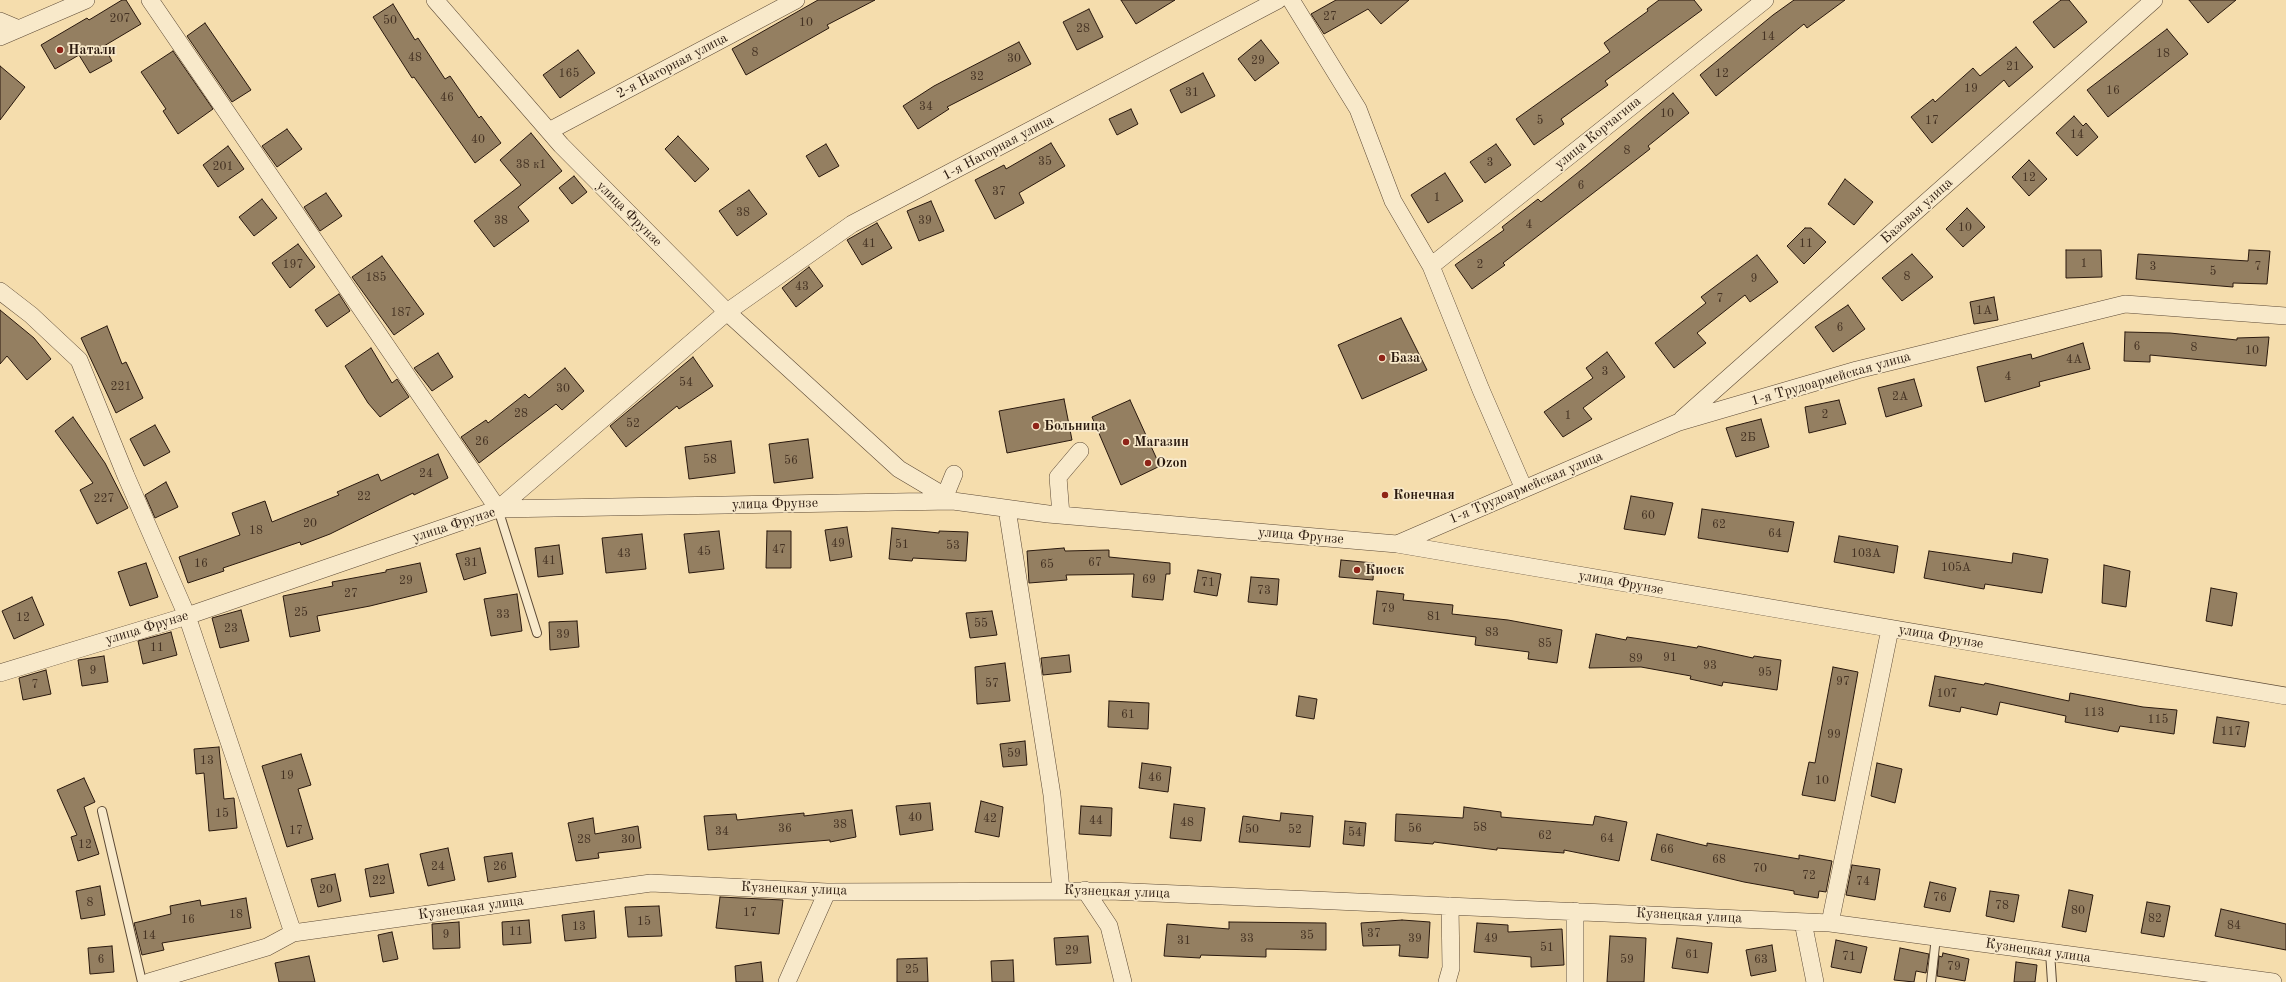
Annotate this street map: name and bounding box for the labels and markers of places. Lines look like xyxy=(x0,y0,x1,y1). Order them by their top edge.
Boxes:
place label: Натали xyxy=(68,42,116,58)
marker: Натали xyxy=(55,45,65,55)
place label: База xyxy=(1390,350,1420,366)
marker: База xyxy=(1377,353,1387,363)
place label: Больница xyxy=(1044,418,1106,434)
marker: Больница xyxy=(1031,421,1041,431)
place label: Магазин xyxy=(1134,434,1189,450)
marker: Магазин xyxy=(1121,437,1131,447)
place label: Ozon xyxy=(1156,455,1187,471)
marker: Ozon xyxy=(1143,458,1153,468)
place label: Конечная xyxy=(1393,487,1455,503)
marker: Конечная xyxy=(1380,490,1390,500)
place label: Киоск xyxy=(1365,562,1404,578)
marker: Киоск xyxy=(1352,565,1362,575)

